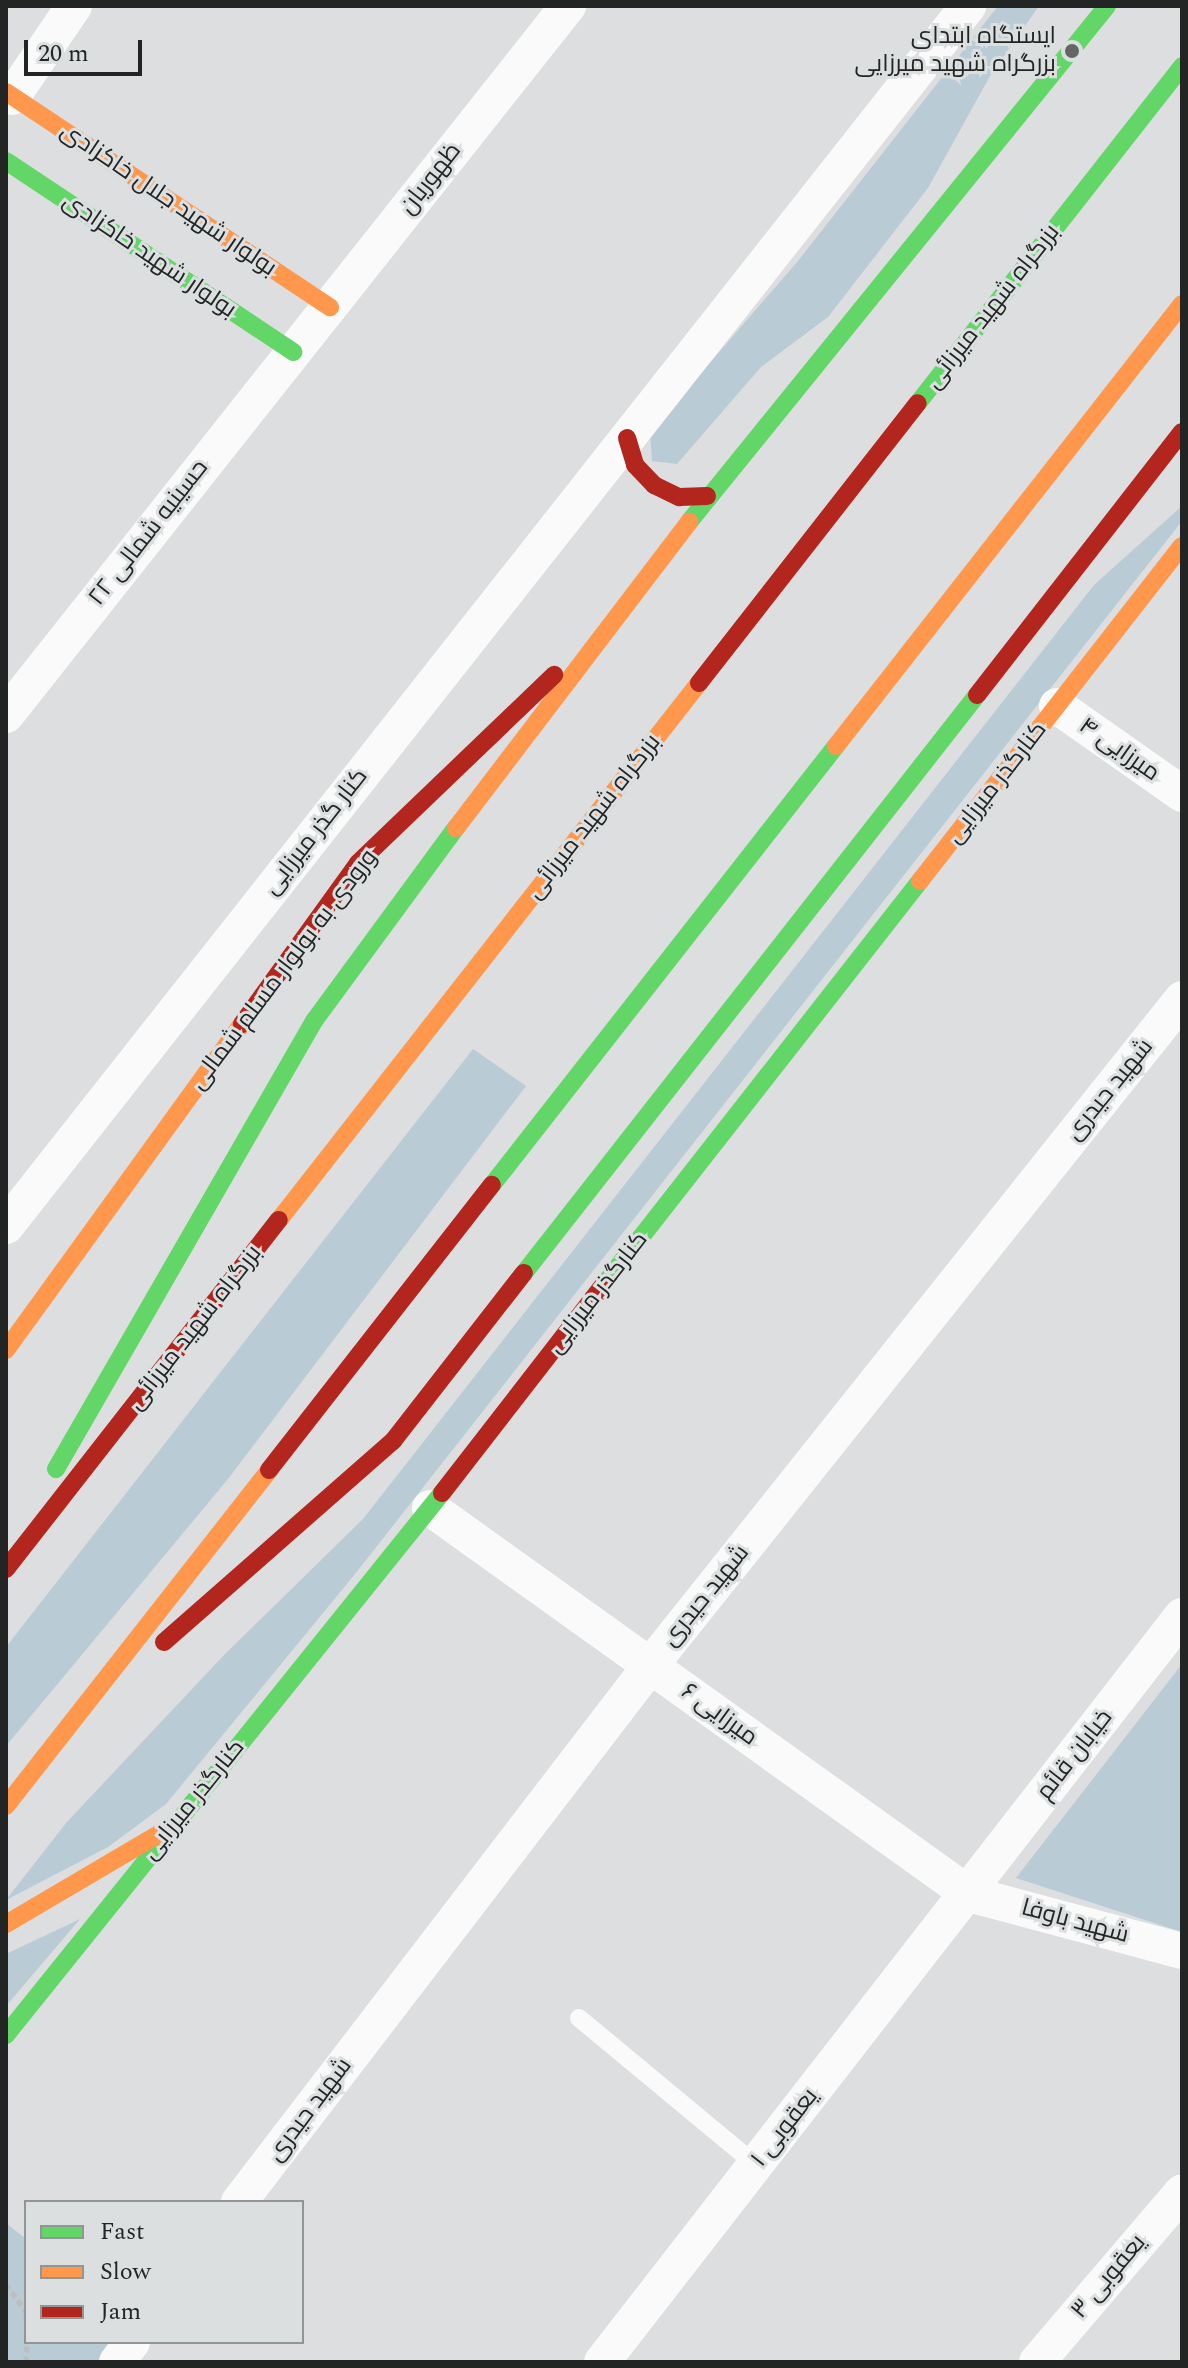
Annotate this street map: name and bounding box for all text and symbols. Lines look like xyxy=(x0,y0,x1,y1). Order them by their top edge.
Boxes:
place label: ایستگاه ابتدای بزرگراه شهید میرزایی xyxy=(855,23,1056,79)
scale bar xyxy=(28,24,146,74)
text: 20 m xyxy=(38,36,89,72)
marker: ایستگاه ابتدای بزرگراه شهید میرزایی xyxy=(1063,42,1081,60)
street label: بولوار شهید جلال خاکزادی xyxy=(54,117,282,283)
street label: ظهوریان xyxy=(394,137,468,221)
street label: بولوار شهید خاکزادی xyxy=(57,187,241,325)
street label: بزرگراه شهید میرزائی xyxy=(920,219,1066,395)
street label: حسینیه شمالی ۲۲ xyxy=(83,454,215,612)
street label: میرزایی ۴ xyxy=(1073,712,1165,788)
street label: کنارگذر میرزایی xyxy=(940,716,1054,850)
street label: بزرگراه شهید میرزائی xyxy=(521,729,667,905)
street label: کنار گذر میرزایی xyxy=(258,763,374,901)
street label: ورودی به بولوار مسلم شمالی xyxy=(184,844,384,1096)
street label: شهید حیدری xyxy=(1060,1033,1160,1147)
street label: کنارگذر میرزایی xyxy=(541,1226,655,1360)
street label: بزرگراه شهید میرزائی xyxy=(122,1240,268,1416)
street label: شهید حیدری xyxy=(656,1539,756,1653)
street label: میرزایی ۶ xyxy=(675,1678,763,1752)
street label: خیابان قائم xyxy=(1031,1704,1119,1806)
street label: کنارگذر میرزایی xyxy=(137,1734,251,1866)
street label: شهید باوفا xyxy=(1018,1894,1132,1950)
street label: شهید حیدری xyxy=(262,2052,358,2168)
street label: یعقوبی ۱ xyxy=(745,2083,825,2173)
legend xyxy=(24,2200,304,2344)
text: Fast xyxy=(100,2214,145,2250)
street label: یعقوبی ۳ xyxy=(1066,2229,1152,2325)
text: Slow xyxy=(100,2254,151,2290)
text: Jam xyxy=(100,2294,141,2330)

